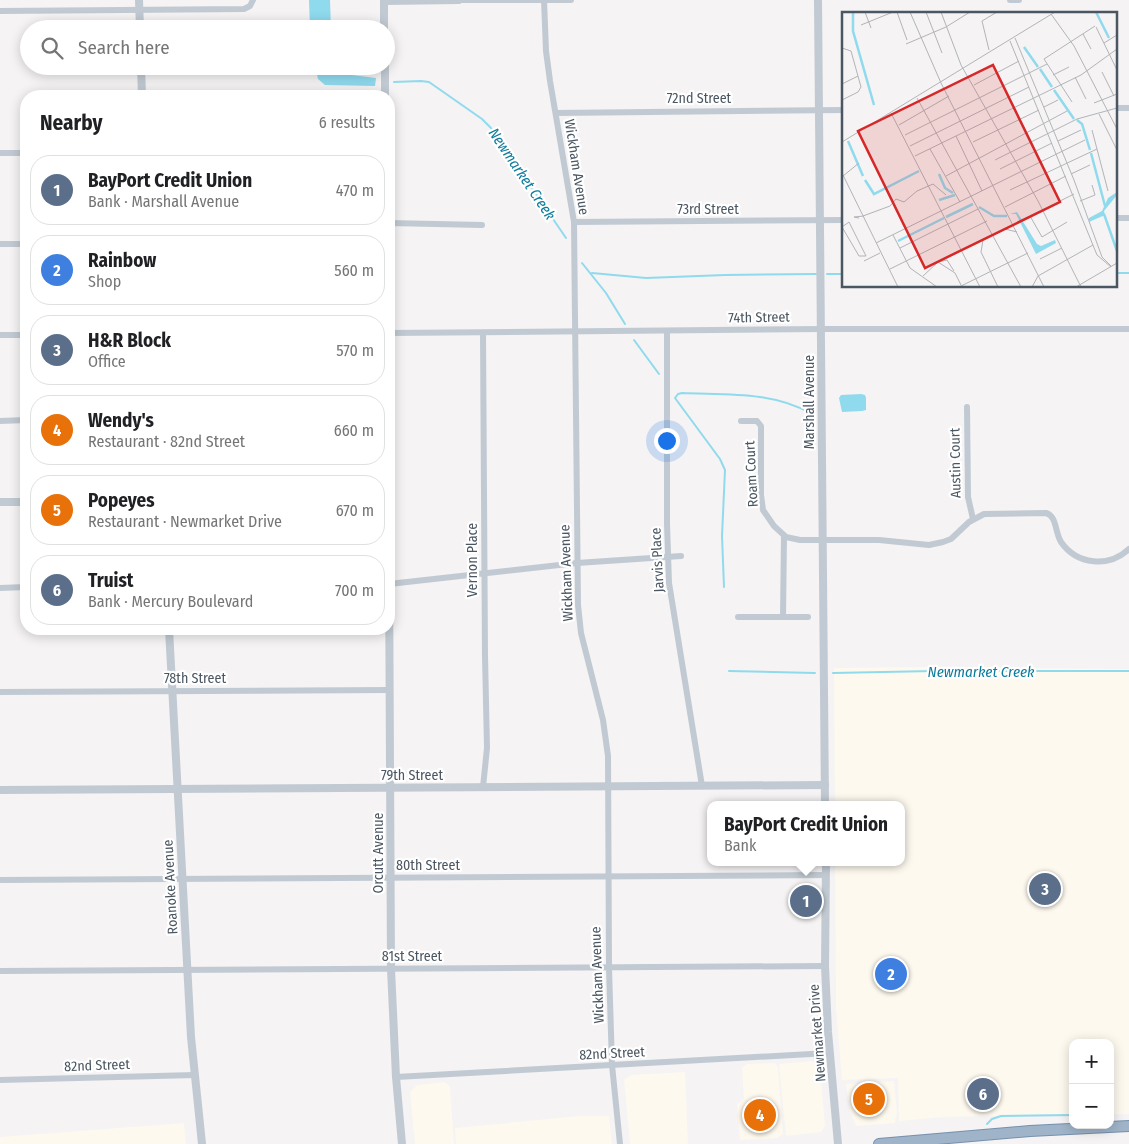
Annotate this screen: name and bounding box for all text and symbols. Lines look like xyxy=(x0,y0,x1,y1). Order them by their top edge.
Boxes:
inset map xyxy=(842,12,1116,288)
search box xyxy=(20,20,395,75)
icon: search xyxy=(38,34,66,62)
text: Search here xyxy=(78,36,170,59)
street label: 72nd Street xyxy=(667,90,732,107)
text: Nearby xyxy=(40,110,102,136)
text: 6 results xyxy=(319,113,375,132)
street label: Wickham Avenue xyxy=(561,118,592,216)
water label: Newmarket Creek xyxy=(485,125,560,224)
text: BayPort Credit Union xyxy=(88,169,252,192)
text: 1 xyxy=(54,181,60,200)
text: 470 m xyxy=(336,181,374,200)
text: Bank · Marshall Avenue xyxy=(88,192,239,211)
street label: 73rd Street xyxy=(677,201,739,218)
text: Rainbow xyxy=(88,249,156,272)
text: 2 xyxy=(53,261,61,280)
text: 560 m xyxy=(334,261,374,280)
text: Shop xyxy=(88,272,121,291)
street label: 74th Street xyxy=(728,308,790,327)
text: H&R Block xyxy=(88,329,171,352)
text: 3 xyxy=(53,341,61,360)
text: 570 m xyxy=(336,341,374,360)
text: Office xyxy=(88,352,126,371)
street label: Marshall Avenue xyxy=(801,355,818,449)
text: Wendy's xyxy=(88,409,154,432)
text: 4 xyxy=(53,421,61,440)
text: 660 m xyxy=(334,421,374,440)
street label: Austin Court xyxy=(946,427,965,498)
your location xyxy=(654,428,680,454)
text: Restaurant · 82nd Street xyxy=(88,432,245,451)
street label: Roam Court xyxy=(741,440,762,508)
text: Popeyes xyxy=(88,489,155,512)
text: 5 xyxy=(53,501,61,520)
text: 670 m xyxy=(336,501,374,520)
text: Restaurant · Newmarket Drive xyxy=(88,512,282,531)
street label: Vernon Place xyxy=(464,523,481,597)
street label: Wickham Avenue xyxy=(556,524,577,622)
street label: Jarvis Place xyxy=(647,527,668,593)
text: Truist xyxy=(88,569,134,592)
text: 6 xyxy=(53,581,61,600)
text: 700 m xyxy=(335,581,374,600)
text: Bank · Mercury Boulevard xyxy=(88,592,253,611)
water label: Newmarket Creek xyxy=(928,663,1035,681)
street label: 78th Street xyxy=(164,670,226,687)
street label: 79th Street xyxy=(381,767,443,784)
popup xyxy=(707,801,905,866)
street label: Orcutt Avenue xyxy=(370,812,387,894)
text: BayPort Credit Union xyxy=(724,813,888,836)
text: Bank xyxy=(724,836,756,855)
street label: Roanoke Avenue xyxy=(160,839,181,935)
street label: 80th Street xyxy=(396,857,460,874)
pin: 3 xyxy=(1029,870,1061,908)
pin: 1 xyxy=(790,882,822,920)
street label: Wickham Avenue xyxy=(587,926,608,1024)
street label: 81st Street xyxy=(382,948,443,965)
pin: 2 xyxy=(875,955,907,993)
street label: Newmarket Drive xyxy=(806,983,829,1082)
map controls xyxy=(1069,1039,1114,1129)
button: + xyxy=(1069,1039,1114,1084)
street label: 82nd Street xyxy=(579,1043,646,1064)
street label: 82nd Street xyxy=(64,1056,131,1075)
pin: 6 xyxy=(967,1075,999,1113)
pin: 5 xyxy=(853,1080,885,1118)
button: − xyxy=(1069,1084,1114,1129)
pin: 4 xyxy=(744,1096,776,1134)

